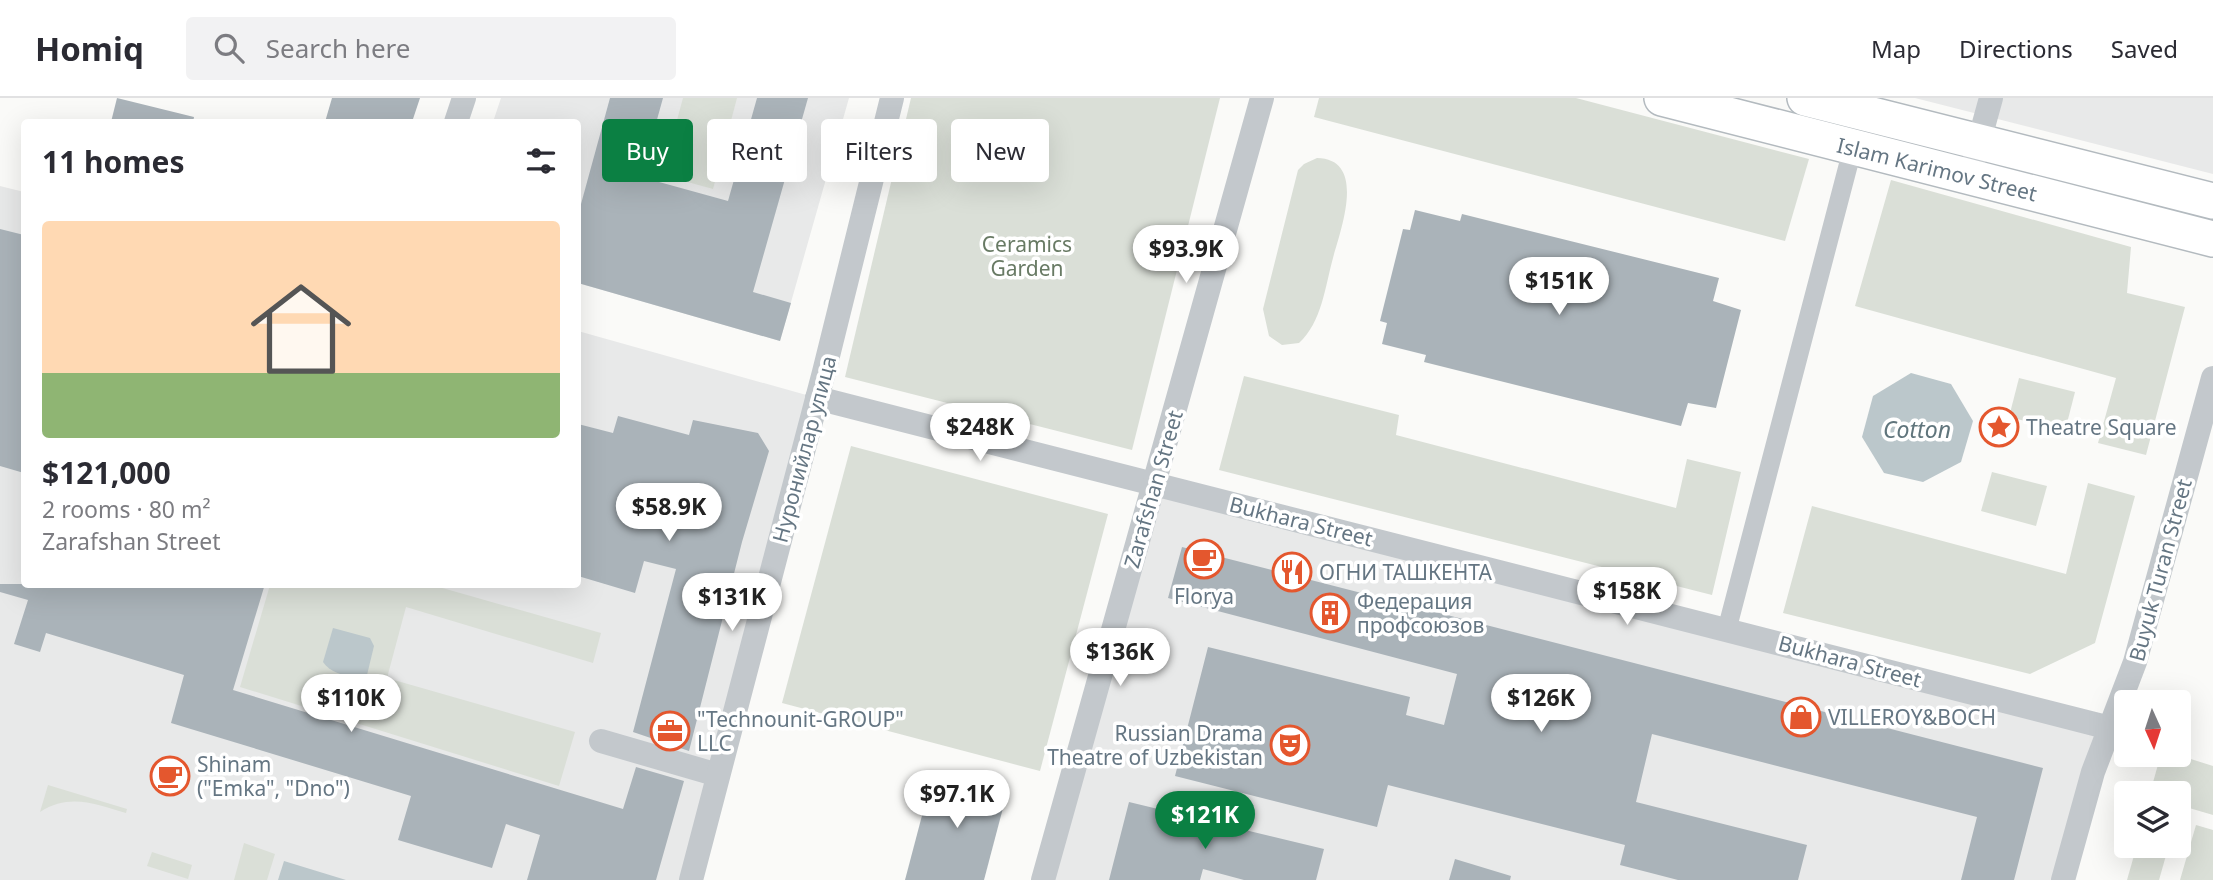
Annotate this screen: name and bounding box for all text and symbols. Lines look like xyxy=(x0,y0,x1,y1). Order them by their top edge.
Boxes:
search box xyxy=(186,17,676,80)
text: Homiq xyxy=(35,26,144,71)
icon: search xyxy=(210,29,248,67)
text: Search here xyxy=(266,30,410,66)
text: Map xyxy=(1871,32,1921,65)
text: Directions xyxy=(1959,32,2073,65)
text: Saved xyxy=(2111,32,2178,65)
chip: Buy xyxy=(602,119,693,182)
chip: Rent xyxy=(707,119,807,182)
chip: Filters xyxy=(821,119,937,182)
chip: New xyxy=(951,119,1049,182)
street label: Islam Karimov Street xyxy=(1834,131,2040,207)
text: 11 homes xyxy=(42,141,185,182)
icon: filters xyxy=(522,142,560,180)
pin: $93.9K xyxy=(1129,226,1243,285)
park label: Ceramics Garden xyxy=(982,230,1072,282)
text: $93.9K xyxy=(1149,232,1223,264)
pin: $151K xyxy=(1510,258,1608,317)
text: $151K xyxy=(1525,264,1593,296)
icon: home xyxy=(238,266,364,392)
street label: Нуронийлар улица xyxy=(766,353,842,545)
pin: $248K xyxy=(931,404,1029,463)
street label: Zarafshan Street xyxy=(1117,406,1189,571)
place icon: Theatre Square xyxy=(1978,406,2020,448)
text: $248K xyxy=(946,410,1014,442)
water label: Cotton xyxy=(1883,413,1951,445)
place label: Theatre Square xyxy=(2026,413,2177,441)
text: $121,000 xyxy=(42,452,171,493)
street label: Buyuk Turan Street xyxy=(2122,475,2198,664)
pin: $58.9K xyxy=(612,484,726,543)
text: $58.9K xyxy=(632,490,706,522)
street label: Bukhara Street xyxy=(1226,490,1376,552)
text: 2 rooms · 80 m² xyxy=(42,493,211,525)
text: Zarafshan Street xyxy=(42,525,220,557)
cafe icon: Florya xyxy=(1183,538,1225,580)
restaurant icon: ОГНИ ТАШКЕНТА xyxy=(1271,551,1313,593)
place label: ОГНИ ТАШКЕНТА xyxy=(1319,558,1493,586)
pin: $158K xyxy=(1578,568,1676,627)
pin: $131K xyxy=(683,574,781,633)
text: $158K xyxy=(1593,574,1661,606)
text: $131K xyxy=(698,580,766,612)
place label: Florya xyxy=(1174,582,1234,610)
place label: Федерация профсоюзов xyxy=(1357,587,1484,639)
building icon: Федерация профсоюзов xyxy=(1309,592,1351,634)
pin: $136K xyxy=(1071,628,1169,688)
street label: Bukhara Street xyxy=(1776,628,1925,694)
text: $136K xyxy=(1086,635,1154,667)
pin: $110K xyxy=(302,674,400,734)
pin: $126K xyxy=(1492,674,1590,734)
text: $110K xyxy=(317,681,385,713)
text: $126K xyxy=(1507,681,1575,713)
north arrow xyxy=(2114,690,2191,766)
map controls xyxy=(2114,690,2191,858)
shop icon: VILLEROY&BOCH xyxy=(1780,696,1822,738)
place label: VILLEROY&BOCH xyxy=(1828,703,1996,731)
place label: "Technounit-GROUP" LLC xyxy=(697,705,904,757)
office icon: "Technounit-GROUP" LLC xyxy=(649,710,691,752)
place label: Russian Drama Theatre of Uzbekistan xyxy=(1047,719,1263,771)
theatre icon: Russian Drama Theatre of Uzbekistan xyxy=(1269,724,1311,766)
place label: Shinam ("Еmka", "Dno") xyxy=(197,750,350,802)
cafe icon: Shinam ("Еmka", "Dno") xyxy=(149,755,191,797)
pin: $97.1K xyxy=(900,770,1014,830)
text: $97.1K xyxy=(920,777,994,809)
button: layers xyxy=(2114,781,2191,858)
pin: $121K xyxy=(1156,792,1254,851)
text: $121K xyxy=(1171,798,1239,830)

